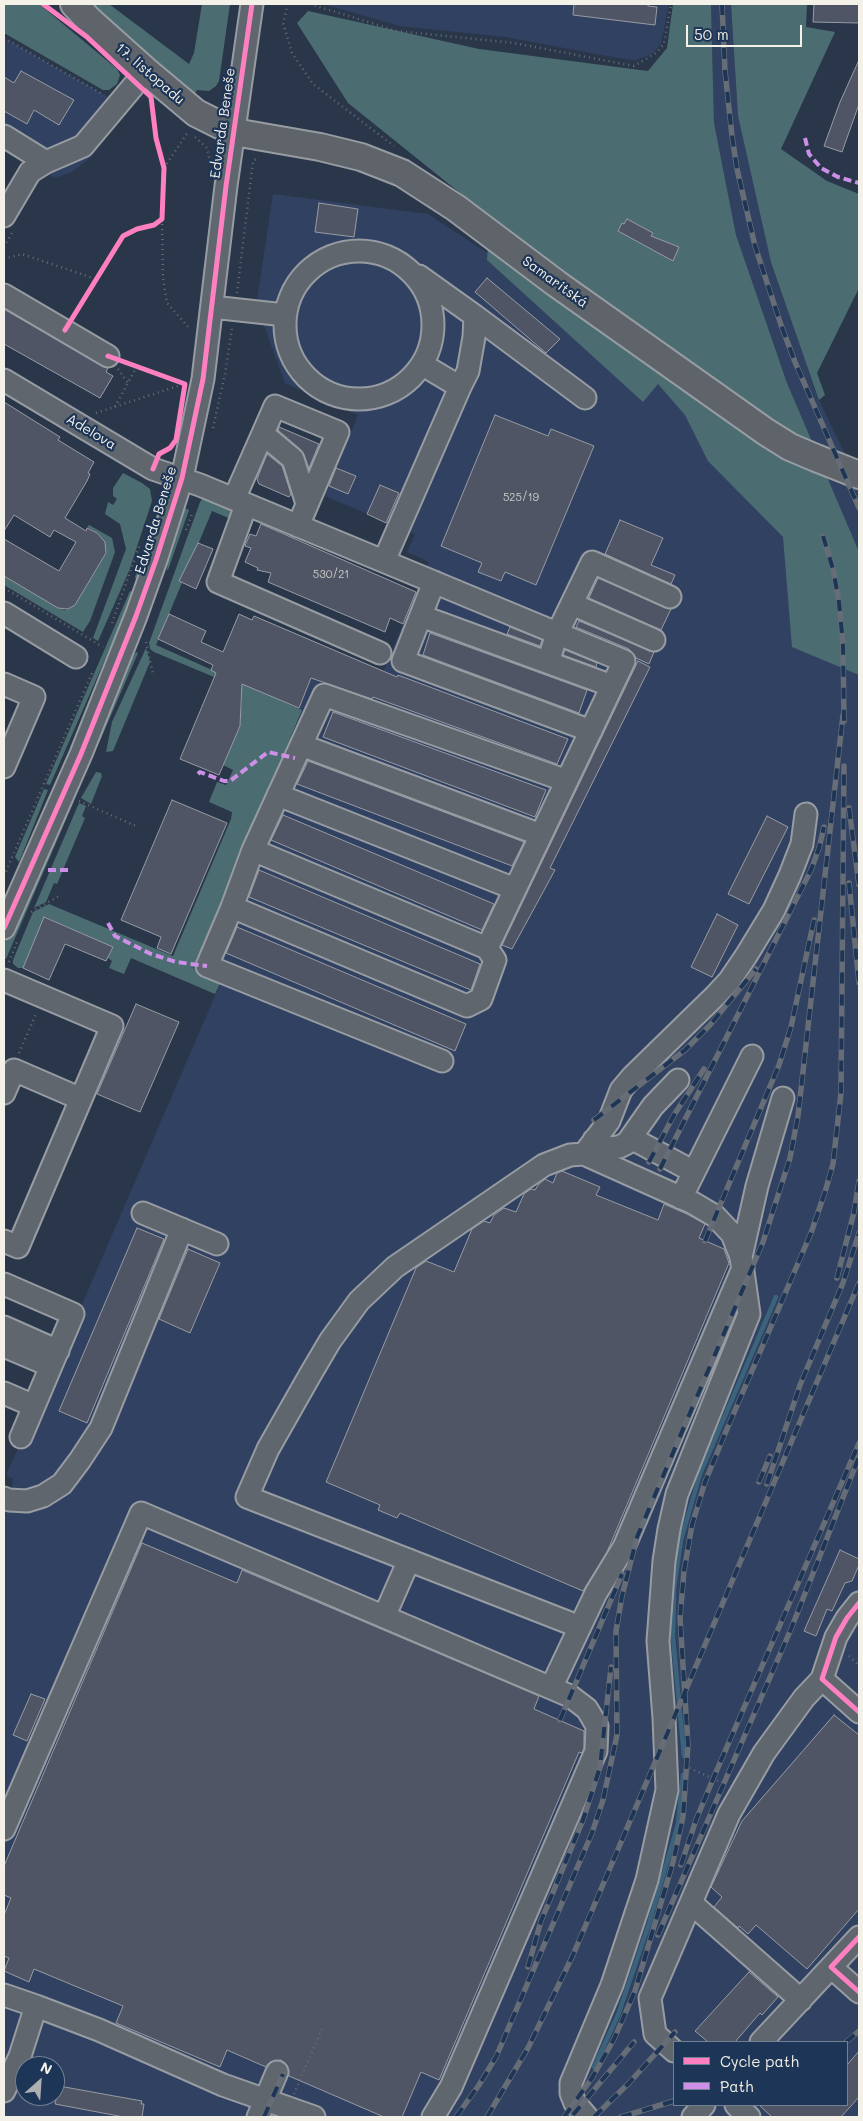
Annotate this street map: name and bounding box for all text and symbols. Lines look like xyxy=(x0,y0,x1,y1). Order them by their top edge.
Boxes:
scale bar xyxy=(688,15,804,47)
text: 50 m xyxy=(694,24,729,44)
street label: 17. listopadu xyxy=(112,40,188,108)
street label: Edvarda Beneše xyxy=(207,67,239,179)
street label: Samaritská xyxy=(519,253,591,311)
street label: Adelova xyxy=(63,411,119,453)
street label: Edvarda Beneše xyxy=(132,464,180,576)
house number: 525/19 xyxy=(503,491,539,505)
house number: 530/21 xyxy=(313,568,349,582)
legend xyxy=(673,2041,848,2106)
text: Cycle path xyxy=(720,2051,799,2071)
north arrow xyxy=(15,2056,65,2106)
text: N xyxy=(37,2057,55,2079)
text: Path xyxy=(720,2076,754,2096)

